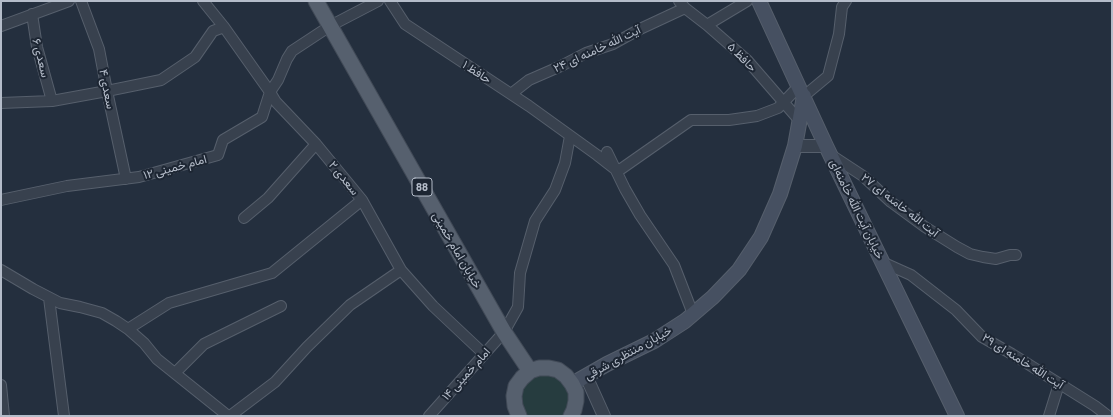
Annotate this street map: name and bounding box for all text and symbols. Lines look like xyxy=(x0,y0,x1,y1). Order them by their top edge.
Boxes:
street label: آیت الله خامنه ای ۲۴ xyxy=(551,22,643,76)
street label: سعدی ۶ xyxy=(29,37,53,79)
street label: حافظ ۵ xyxy=(724,39,760,75)
street label: حافظ ۱ xyxy=(460,57,494,87)
street label: سعدی ۴ xyxy=(96,68,118,110)
street label: امام خمینی ۱۲ xyxy=(142,152,208,182)
street label: خیابان آیت الله خامنه‌ای xyxy=(827,157,887,261)
street label: سعدی ۲ xyxy=(326,158,362,198)
street label: آیت الله خامنه ای ۲۷ xyxy=(858,170,942,240)
road number: 88 xyxy=(412,178,432,196)
street label: خیابان امام خمینی xyxy=(429,209,485,291)
street label: خیابان منتظری شرقی xyxy=(582,323,674,383)
street label: آیت الله خامنه ای ۲۹ xyxy=(980,330,1066,392)
street label: امام خمینی ۱۴ xyxy=(439,345,493,403)

